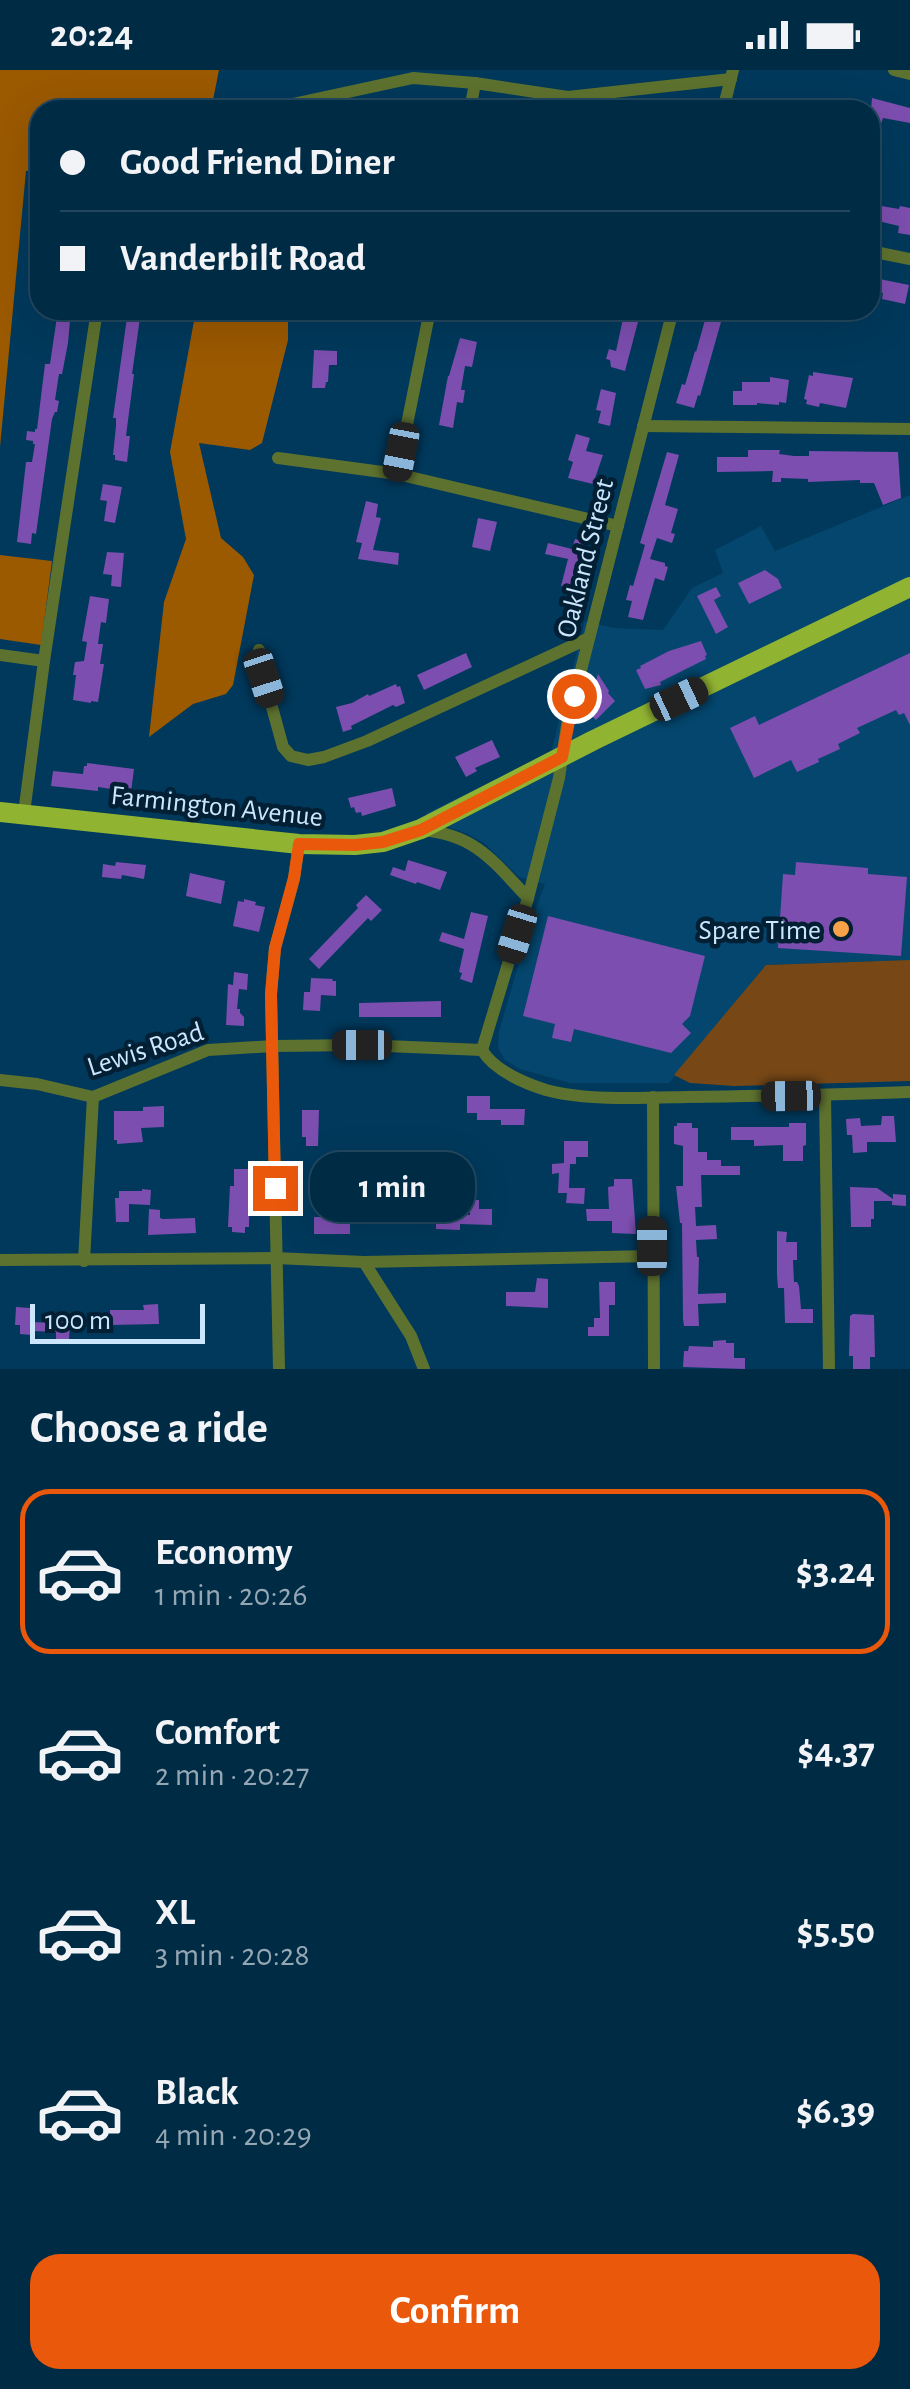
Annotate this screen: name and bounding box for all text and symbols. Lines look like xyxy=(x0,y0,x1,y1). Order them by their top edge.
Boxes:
text: 20:24 xyxy=(50,16,133,54)
text: Good Friend Diner xyxy=(120,144,395,182)
text: Vanderbilt Road xyxy=(120,240,366,278)
car xyxy=(381,420,421,484)
street label: Oakland Street xyxy=(553,476,619,641)
car xyxy=(240,645,288,711)
car xyxy=(645,673,713,725)
route start xyxy=(552,674,597,719)
street label: Farmington Avenue xyxy=(109,782,324,832)
car xyxy=(494,901,540,967)
place label: Spare Time xyxy=(699,917,821,945)
marker: Spare Time xyxy=(830,918,852,940)
street label: Lewis Road xyxy=(84,1018,207,1082)
car xyxy=(332,1030,392,1060)
car xyxy=(761,1080,821,1112)
callout: 1 min xyxy=(310,1153,475,1223)
route end xyxy=(253,1166,298,1211)
text: 1 min xyxy=(359,1171,426,1203)
car xyxy=(637,1216,667,1276)
scale bar xyxy=(30,1299,205,1344)
text: 100 m xyxy=(45,1307,111,1335)
text: Choose a ride xyxy=(30,1406,268,1451)
icon: car xyxy=(35,1527,125,1617)
text: Economy xyxy=(155,1534,293,1572)
text: $3.24 xyxy=(796,1553,875,1591)
text: 1 min · 20:26 xyxy=(155,1579,307,1611)
icon: car xyxy=(35,1707,125,1797)
text: Comfort xyxy=(155,1714,280,1752)
text: $4.37 xyxy=(797,1733,875,1771)
text: 2 min · 20:27 xyxy=(155,1759,309,1791)
icon: car xyxy=(35,1887,125,1977)
text: XL xyxy=(155,1894,195,1932)
text: $5.50 xyxy=(797,1913,875,1951)
text: 3 min · 20:28 xyxy=(155,1939,310,1971)
icon: car xyxy=(35,2067,125,2157)
text: Black xyxy=(155,2074,239,2112)
text: $6.39 xyxy=(796,2093,875,2131)
text: 4 min · 20:29 xyxy=(155,2119,312,2151)
button: Confirm xyxy=(30,2254,880,2369)

